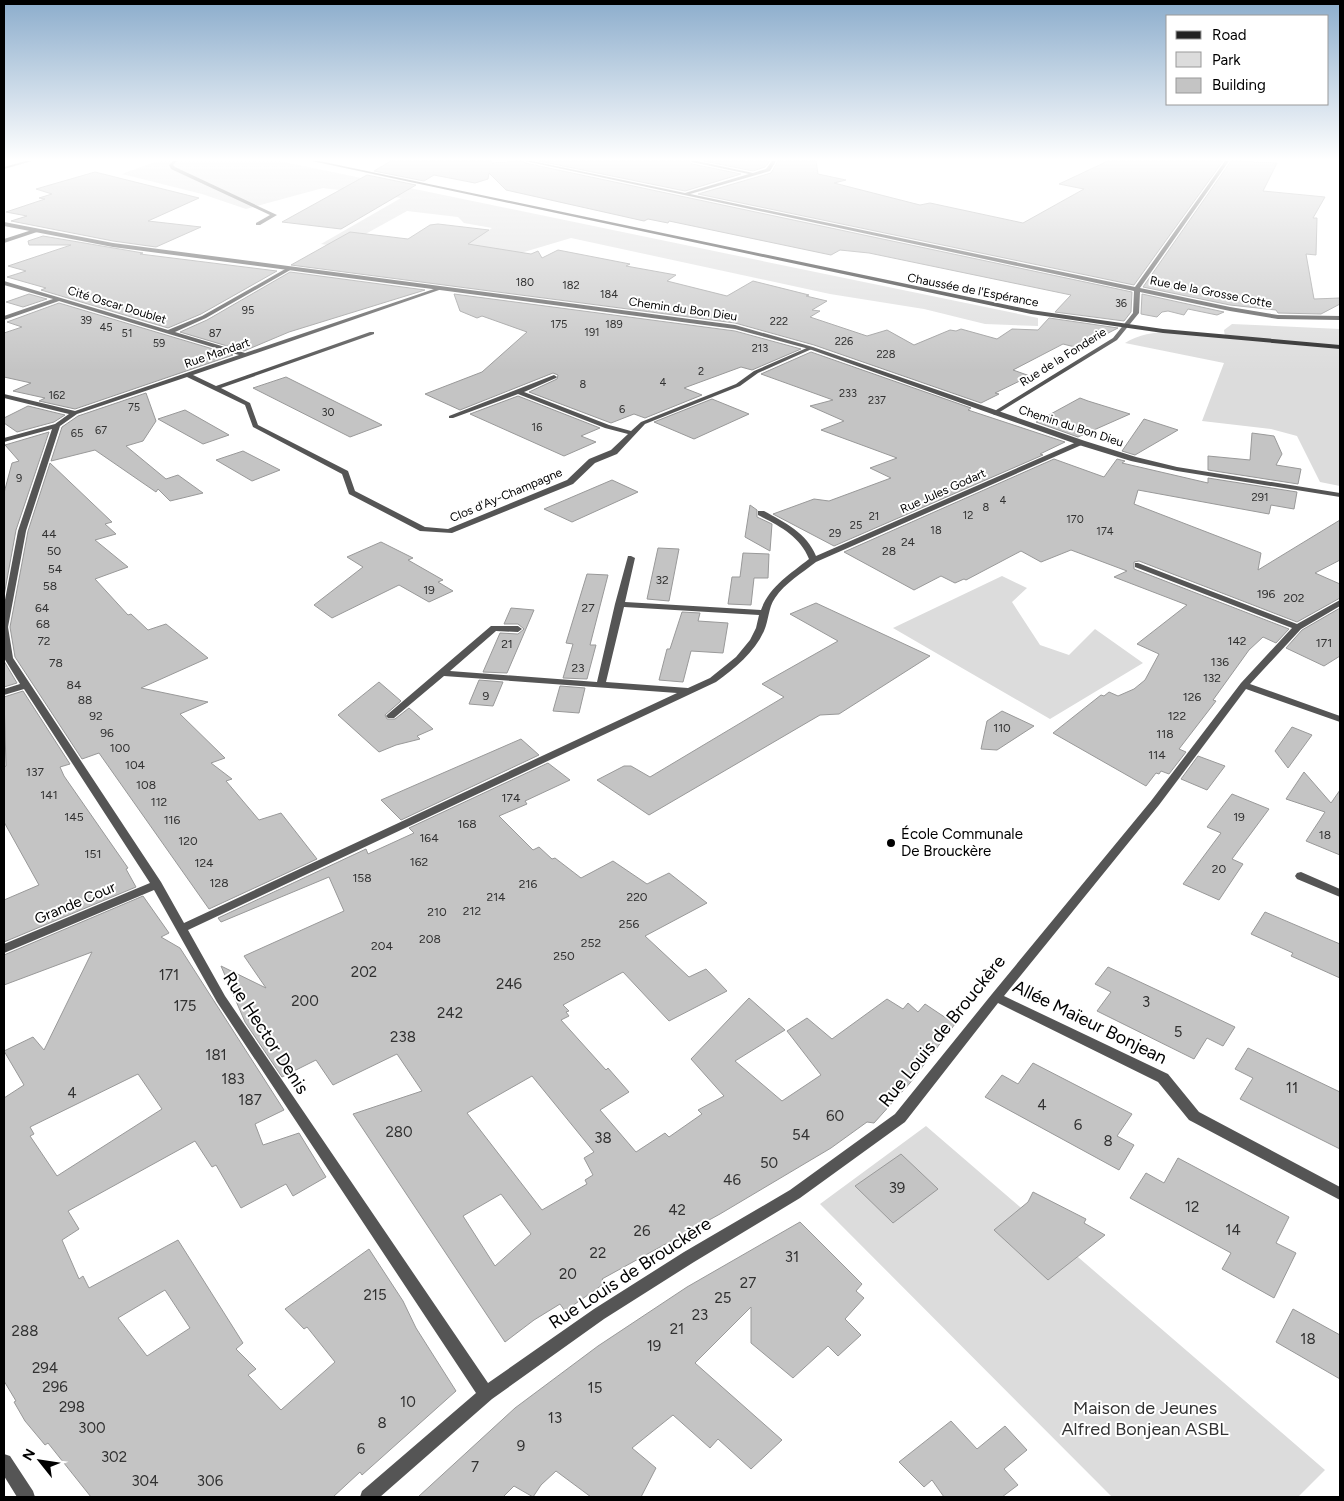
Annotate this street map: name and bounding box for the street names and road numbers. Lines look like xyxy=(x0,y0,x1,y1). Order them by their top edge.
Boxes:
street label: Chaussée de l'Espérance xyxy=(906,270,1040,310)
street label: Rue de la Grosse Cotte xyxy=(1149,273,1274,311)
street label: Cité Oscar Doublet xyxy=(66,283,169,327)
street label: Chemin du Bon Dieu xyxy=(628,294,738,324)
street label: Rue de la Fonderie xyxy=(1017,325,1109,389)
street label: Rue Mandart xyxy=(182,335,252,371)
street label: Chemin du Bon Dieu xyxy=(1017,402,1125,450)
street label: Clos d'Ay-Champagne xyxy=(448,465,565,525)
street label: Rue Jules Godart xyxy=(898,466,988,516)
street label: Grande Cour xyxy=(32,878,118,928)
street label: Rue Louis de Brouckère xyxy=(874,951,1010,1111)
street label: Rue Hector Denis xyxy=(218,968,314,1098)
street label: Allée Maïeur Bonjean xyxy=(1009,975,1171,1069)
street label: Rue Louis de Brouckère xyxy=(545,1212,715,1334)

